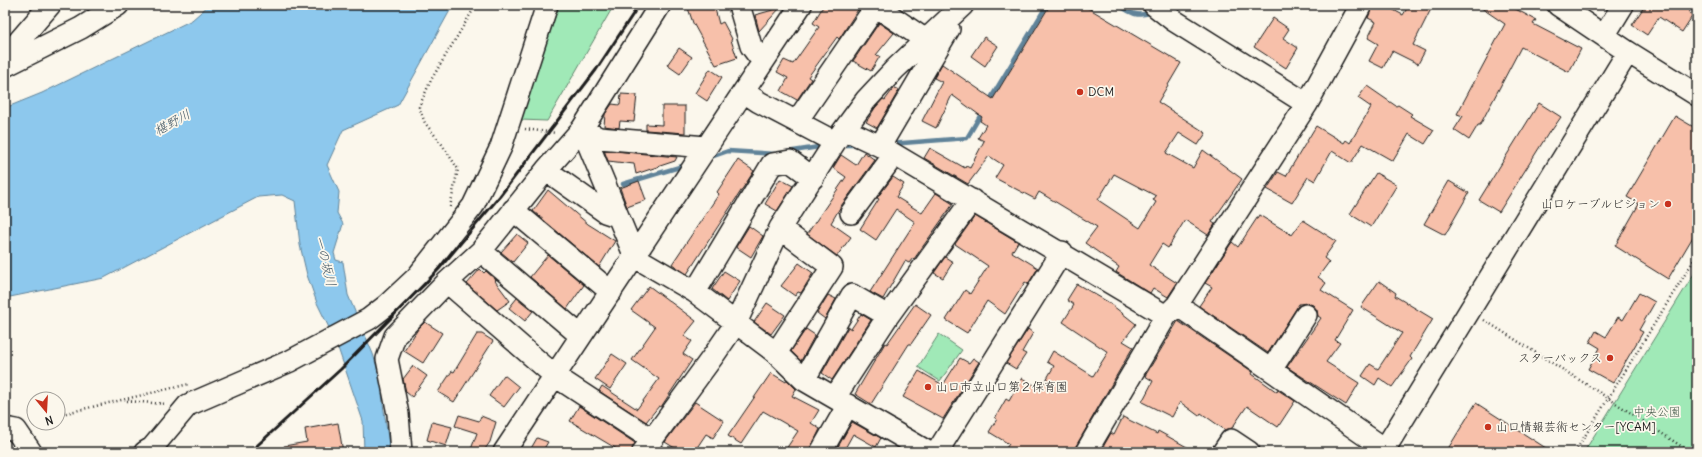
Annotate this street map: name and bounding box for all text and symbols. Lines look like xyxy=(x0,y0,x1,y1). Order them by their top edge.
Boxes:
place label: DCM xyxy=(1088,84,1114,99)
marker: DCM xyxy=(1075,87,1085,97)
water label: 椹野川 xyxy=(151,106,193,139)
place label: 山口ケーブルビジョン xyxy=(1541,196,1660,211)
marker: 山口ケーブルビジョン xyxy=(1663,199,1673,209)
water label: 一の坂川 xyxy=(311,234,340,288)
place label: スターバックス xyxy=(1518,350,1602,365)
marker: スターバックス xyxy=(1605,353,1615,363)
place label: 山口市立山口第２保育園 xyxy=(936,379,1068,394)
marker: 山口市立山口第２保育園 xyxy=(923,382,933,392)
north arrow xyxy=(26,391,66,431)
park label: 中央公園 xyxy=(1633,404,1681,419)
text: N xyxy=(43,413,55,428)
place label: 山口情報芸術センター[YCAM] xyxy=(1496,419,1656,434)
marker: 山口情報芸術センター[YCAM] xyxy=(1483,422,1493,432)

